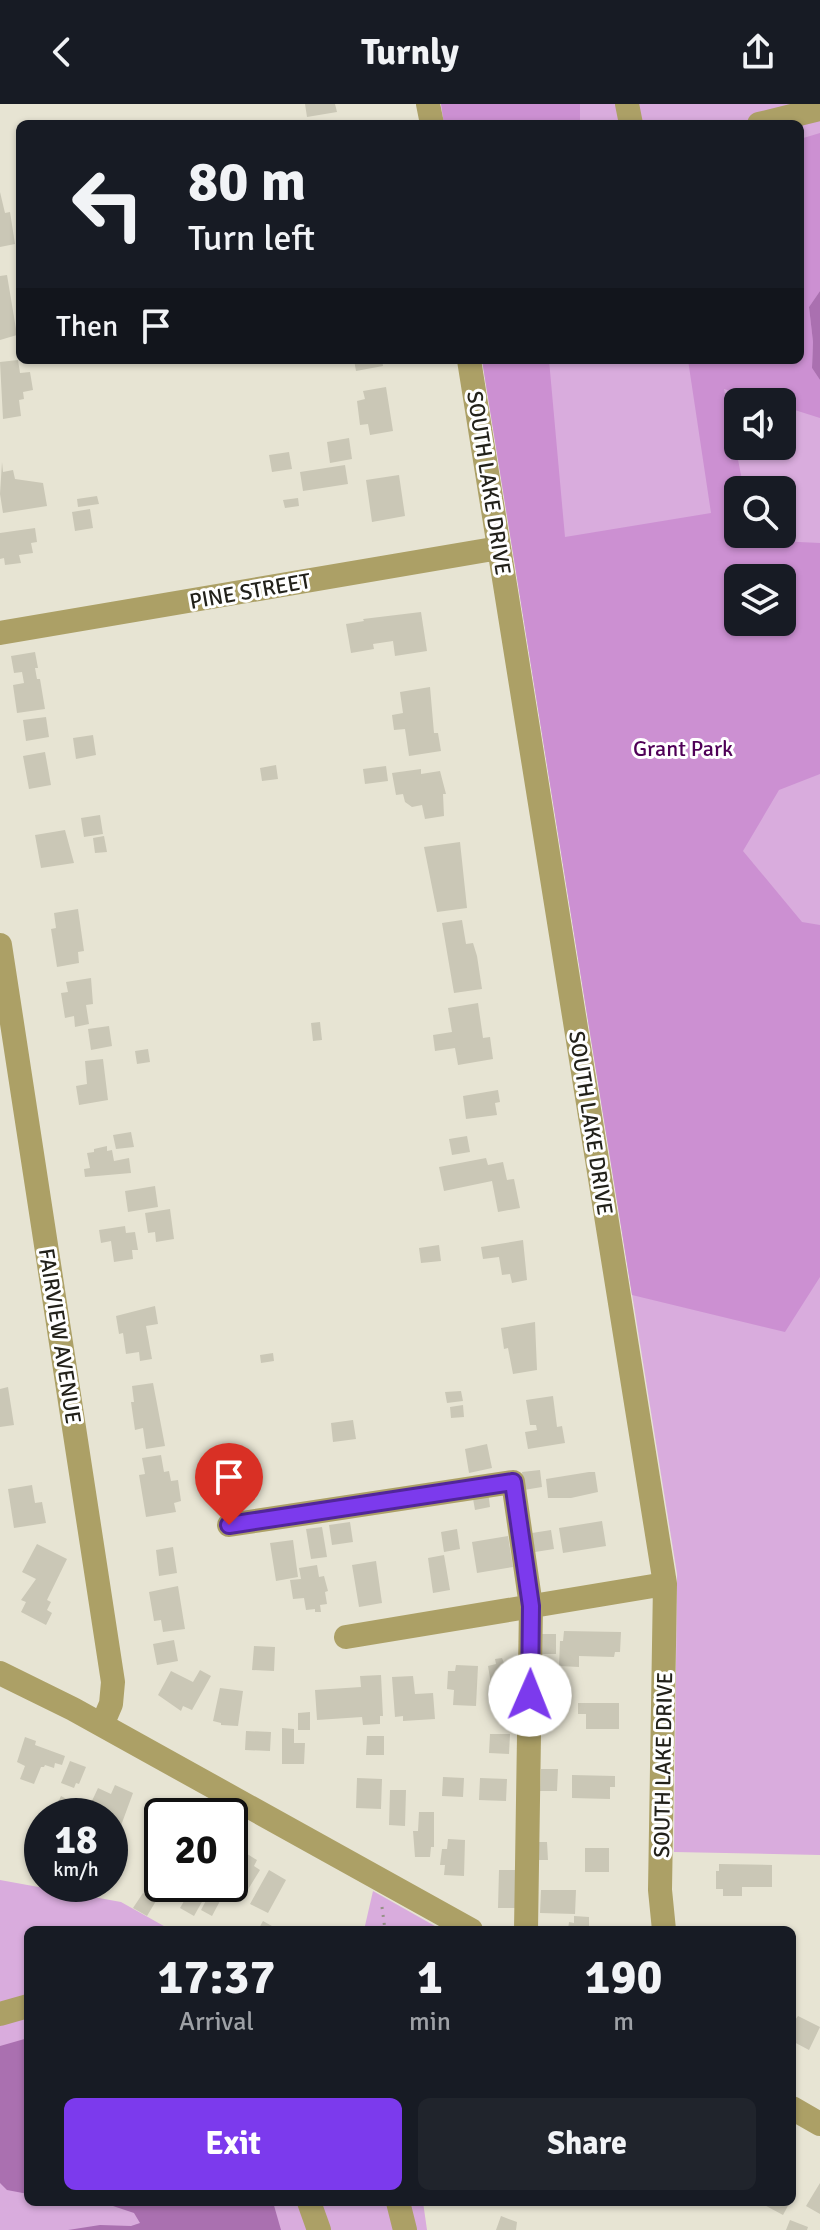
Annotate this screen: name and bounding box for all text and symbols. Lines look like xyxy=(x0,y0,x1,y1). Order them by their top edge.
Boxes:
icon: back xyxy=(40,30,84,74)
text: Turnly xyxy=(361,30,459,75)
icon: share xyxy=(736,30,780,74)
text: 80 m xyxy=(188,147,306,216)
icon: left xyxy=(56,152,160,256)
text: Turn left xyxy=(188,216,315,261)
icon: arrive xyxy=(134,304,178,348)
text: Then xyxy=(56,308,118,345)
map controls xyxy=(724,388,796,636)
button: sound xyxy=(724,388,796,460)
street label: SOUTH LAKE DRIVE xyxy=(461,389,517,577)
button: search xyxy=(724,476,796,548)
button: layers xyxy=(724,564,796,636)
street label: PINE STREET xyxy=(187,567,313,615)
park label: Grant Park xyxy=(633,735,733,762)
street label: SOUTH LAKE DRIVE xyxy=(563,1029,619,1217)
street label: FAIRVIEW AVENUE xyxy=(33,1246,87,1426)
pin xyxy=(195,1443,263,1525)
icon: arrive xyxy=(207,1455,251,1499)
position arrow xyxy=(488,1653,572,1737)
street label: SOUTH LAKE DRIVE xyxy=(648,1672,678,1858)
speed limit sign: 20 xyxy=(144,1798,248,1902)
text: 18 xyxy=(54,1815,98,1865)
text: km/h xyxy=(53,1857,99,1882)
text: 17:37 xyxy=(158,1948,275,2007)
text: 1 xyxy=(417,1948,443,2007)
text: 190 xyxy=(585,1948,662,2007)
text: Arrival xyxy=(179,2006,254,2038)
text: min xyxy=(409,2006,451,2038)
text: m xyxy=(613,2006,634,2038)
button: Exit xyxy=(64,2098,402,2190)
button: Share xyxy=(418,2098,756,2190)

